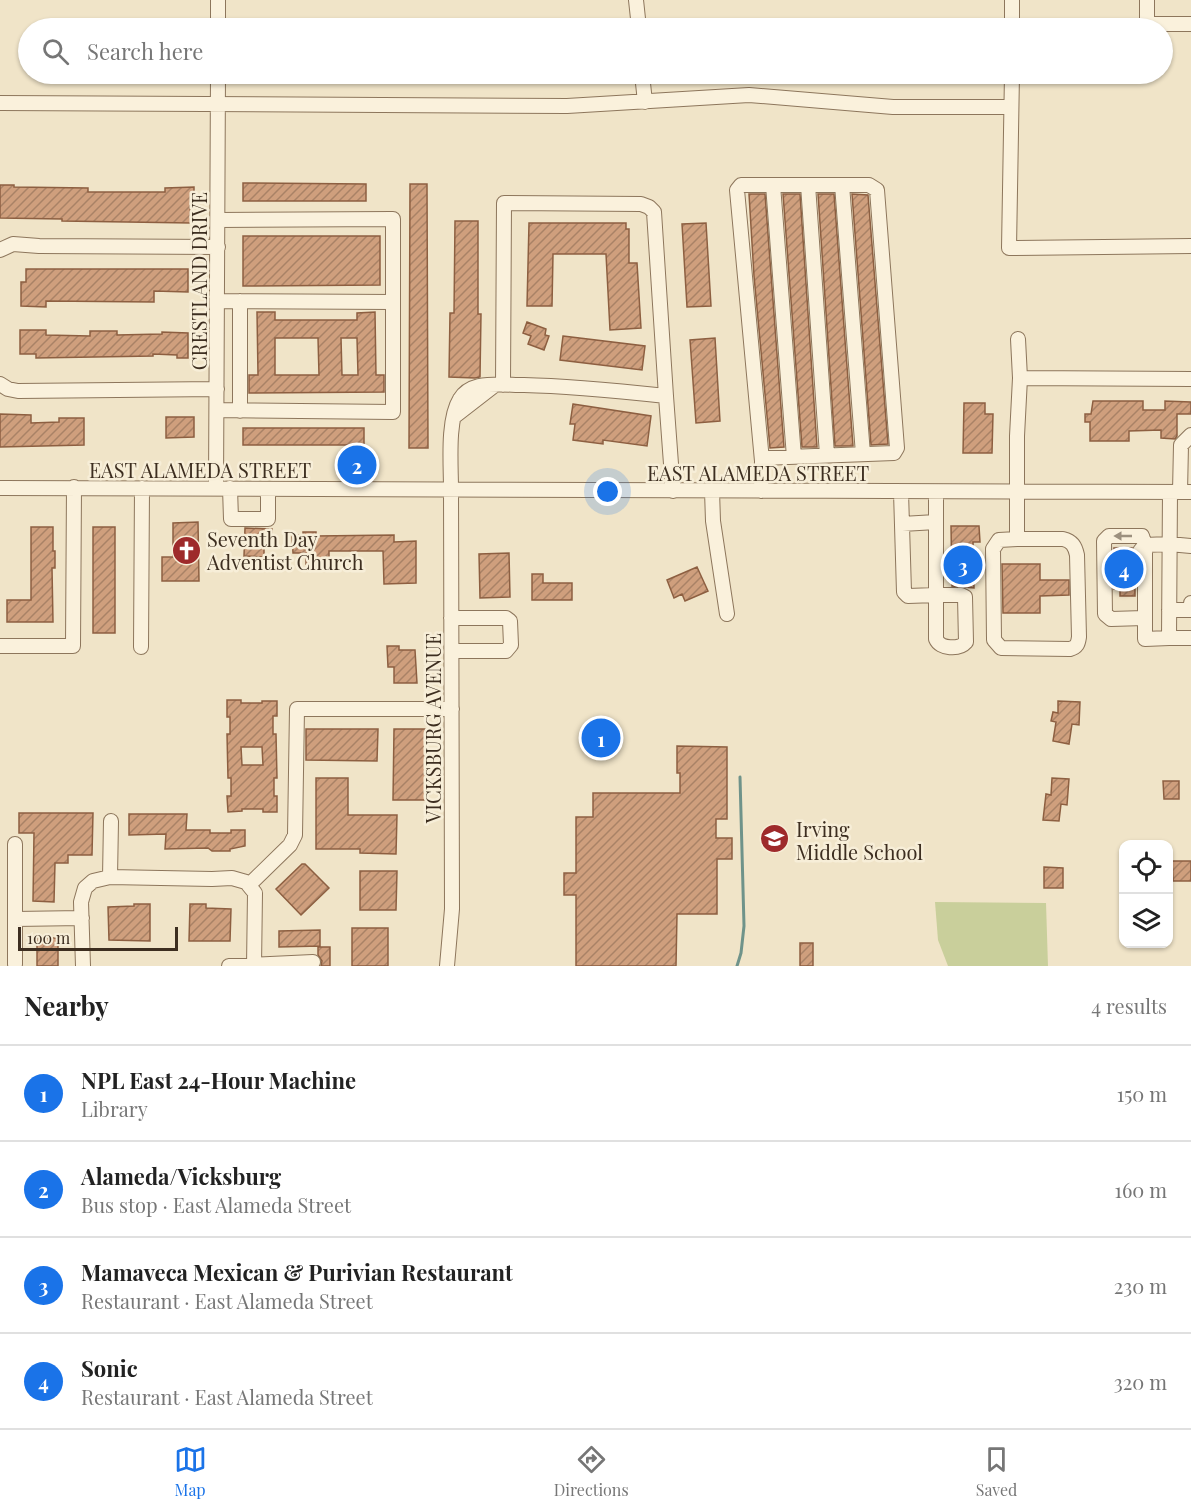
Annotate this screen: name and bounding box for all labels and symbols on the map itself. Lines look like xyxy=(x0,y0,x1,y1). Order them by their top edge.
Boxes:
street label: CRESTLAND DRIVE xyxy=(185,192,212,370)
pin: 2 xyxy=(338,442,376,488)
street label: EAST ALAMEDA STREET xyxy=(89,456,311,483)
street label: EAST ALAMEDA STREET xyxy=(647,459,869,486)
your location xyxy=(593,477,622,506)
place label: Seventh Day Adventist Church xyxy=(206,525,364,575)
one-way arrow xyxy=(1114,531,1133,541)
church icon: Seventh Day Adventist Church xyxy=(170,534,202,566)
pin: 3 xyxy=(944,542,982,588)
pin: 4 xyxy=(1104,546,1144,592)
street label: VICKSBURG AVENUE xyxy=(419,633,446,824)
pin: 1 xyxy=(582,716,620,760)
place label: Irving Middle School xyxy=(796,815,923,865)
school or university icon: Irving Middle School xyxy=(759,823,791,855)
scale bar xyxy=(18,924,178,952)

